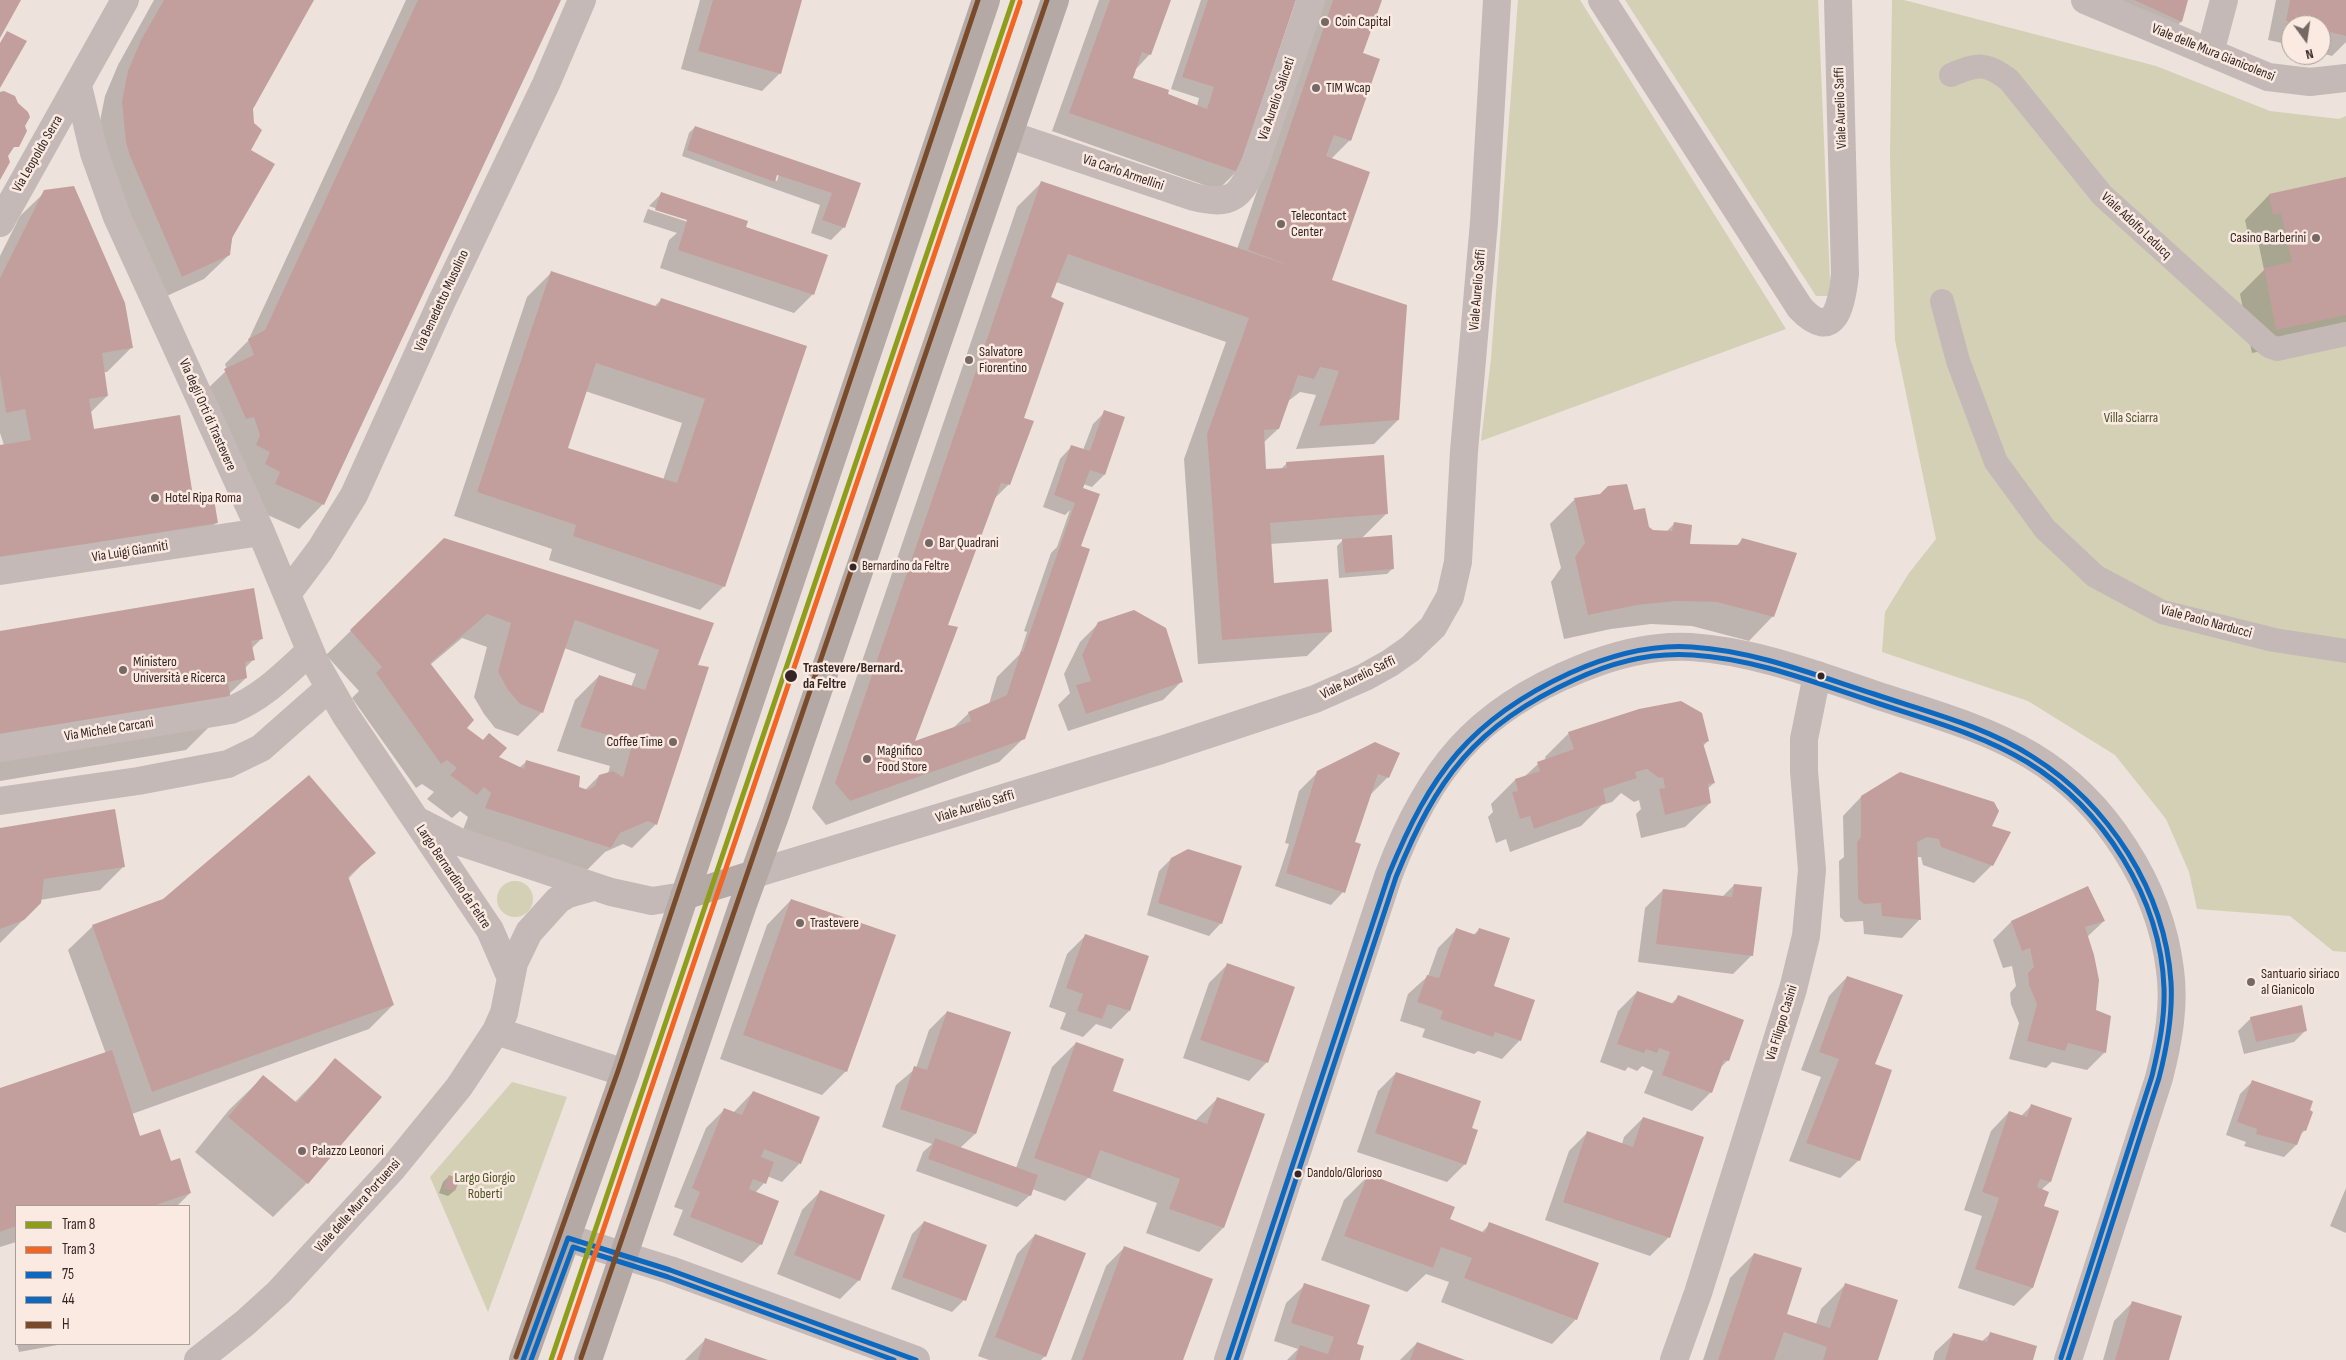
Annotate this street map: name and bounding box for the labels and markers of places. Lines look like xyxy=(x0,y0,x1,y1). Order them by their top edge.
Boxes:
place label: Coin Capital xyxy=(1335,14,1391,30)
marker: Coin Capital xyxy=(1319,16,1331,28)
place label: TIM Wcap xyxy=(1326,80,1371,96)
marker: TIM Wcap xyxy=(1310,82,1322,94)
place label: Telecontact Center xyxy=(1291,208,1346,240)
marker: Telecontact Center xyxy=(1275,218,1287,230)
place label: Casino Barberini xyxy=(2230,230,2306,246)
marker: Casino Barberini xyxy=(2310,232,2322,244)
place label: Salvatore Fiorentino xyxy=(979,344,1027,377)
marker: Salvatore Fiorentino xyxy=(963,354,975,366)
place label: Hotel Ripa Roma xyxy=(165,490,241,506)
marker: Hotel Ripa Roma xyxy=(149,492,161,504)
place label: Bar Quadrani xyxy=(939,535,999,551)
marker: Bar Quadrani xyxy=(923,537,935,549)
place label: Bernardino da Feltre xyxy=(862,559,949,575)
marker: Bernardino da Feltre xyxy=(848,562,858,572)
place label: Ministero Università e Ricerca xyxy=(133,654,225,686)
place label: Trastevere/Bernard. da Feltre xyxy=(803,660,903,692)
marker: Ministero Università e Ricerca xyxy=(117,664,129,676)
marker: Trastevere/Bernard. da Feltre xyxy=(783,668,799,684)
unlabelled marker xyxy=(1816,671,1826,681)
place label: Coffee Time xyxy=(606,734,663,750)
marker: Coffee Time xyxy=(667,736,679,748)
place label: Magnifico Food Store xyxy=(877,743,927,776)
marker: Magnifico Food Store xyxy=(861,753,873,765)
place label: Trastevere xyxy=(810,915,859,931)
marker: Trastevere xyxy=(794,917,806,929)
place label: Santuario siriaco al Gianicolo xyxy=(2261,966,2340,999)
marker: Santuario siriaco al Gianicolo xyxy=(2245,976,2257,988)
place label: Palazzo Leonori xyxy=(312,1143,384,1159)
marker: Palazzo Leonori xyxy=(296,1145,308,1157)
place label: Dandolo/Glorioso xyxy=(1307,1166,1382,1182)
marker: Dandolo/Glorioso xyxy=(1293,1169,1303,1179)

